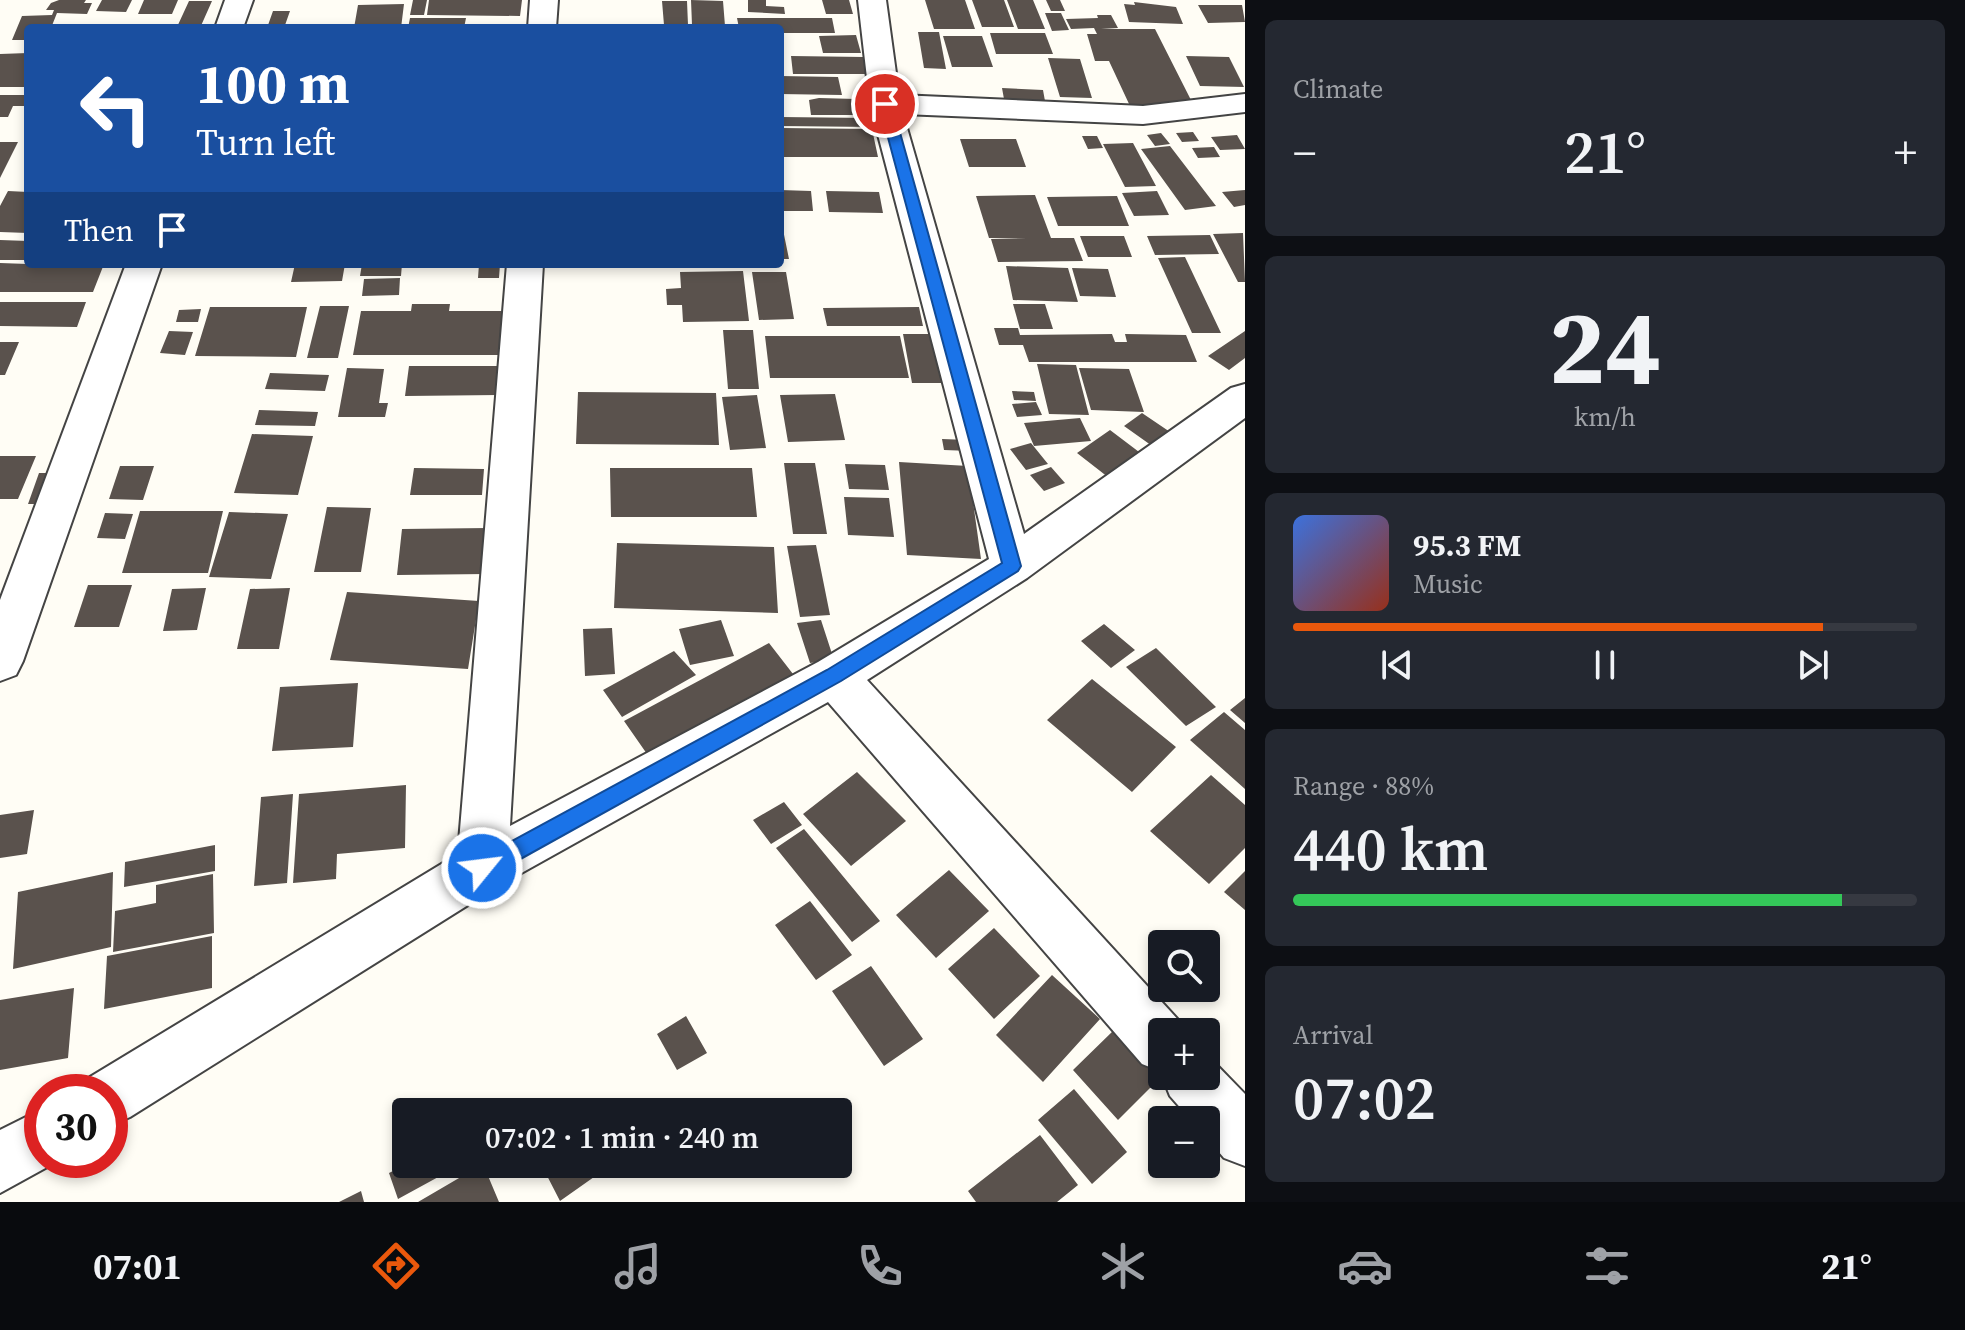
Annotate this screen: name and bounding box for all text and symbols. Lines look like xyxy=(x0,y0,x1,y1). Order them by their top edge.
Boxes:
text: 100 m xyxy=(196,45,350,122)
icon: left xyxy=(64,56,168,160)
pin xyxy=(851,70,919,138)
text: Climate xyxy=(1293,71,1383,107)
icon: arrive xyxy=(863,82,907,126)
text: 21° xyxy=(1564,111,1646,193)
text: Turn left xyxy=(196,118,335,167)
text: − xyxy=(1293,122,1316,183)
text: + xyxy=(1894,122,1917,183)
icon: arrive xyxy=(150,208,194,252)
text: Then xyxy=(64,210,134,251)
text: 24 xyxy=(1549,275,1661,418)
text: km/h xyxy=(1574,399,1636,435)
text: 95.3 FM xyxy=(1413,525,1521,566)
text: Music xyxy=(1413,566,1483,602)
icon: previous xyxy=(1375,643,1419,687)
icon: pause xyxy=(1583,643,1627,687)
icon: next xyxy=(1791,643,1835,687)
text: Range · 88% xyxy=(1293,768,1434,804)
text: 440 km xyxy=(1293,808,1489,890)
position arrow xyxy=(440,826,524,910)
map controls xyxy=(1148,930,1220,1178)
button: search xyxy=(1148,930,1220,1002)
text: Arrival xyxy=(1293,1017,1373,1053)
button: + xyxy=(1148,1018,1220,1090)
text: 07:02 xyxy=(1293,1057,1436,1139)
speed limit sign: 30 xyxy=(24,1074,128,1178)
button: − xyxy=(1148,1106,1220,1178)
text: 07:02 · 1 min · 240 m xyxy=(485,1117,759,1158)
icon: directions xyxy=(368,1238,424,1294)
icon: music xyxy=(610,1238,666,1294)
icon: phone xyxy=(852,1238,908,1294)
icon: climate xyxy=(1095,1238,1151,1294)
icon: car xyxy=(1337,1238,1393,1294)
icon: filters xyxy=(1579,1238,1635,1294)
text: 07:01 xyxy=(93,1242,182,1291)
text: 21° xyxy=(1821,1242,1872,1291)

